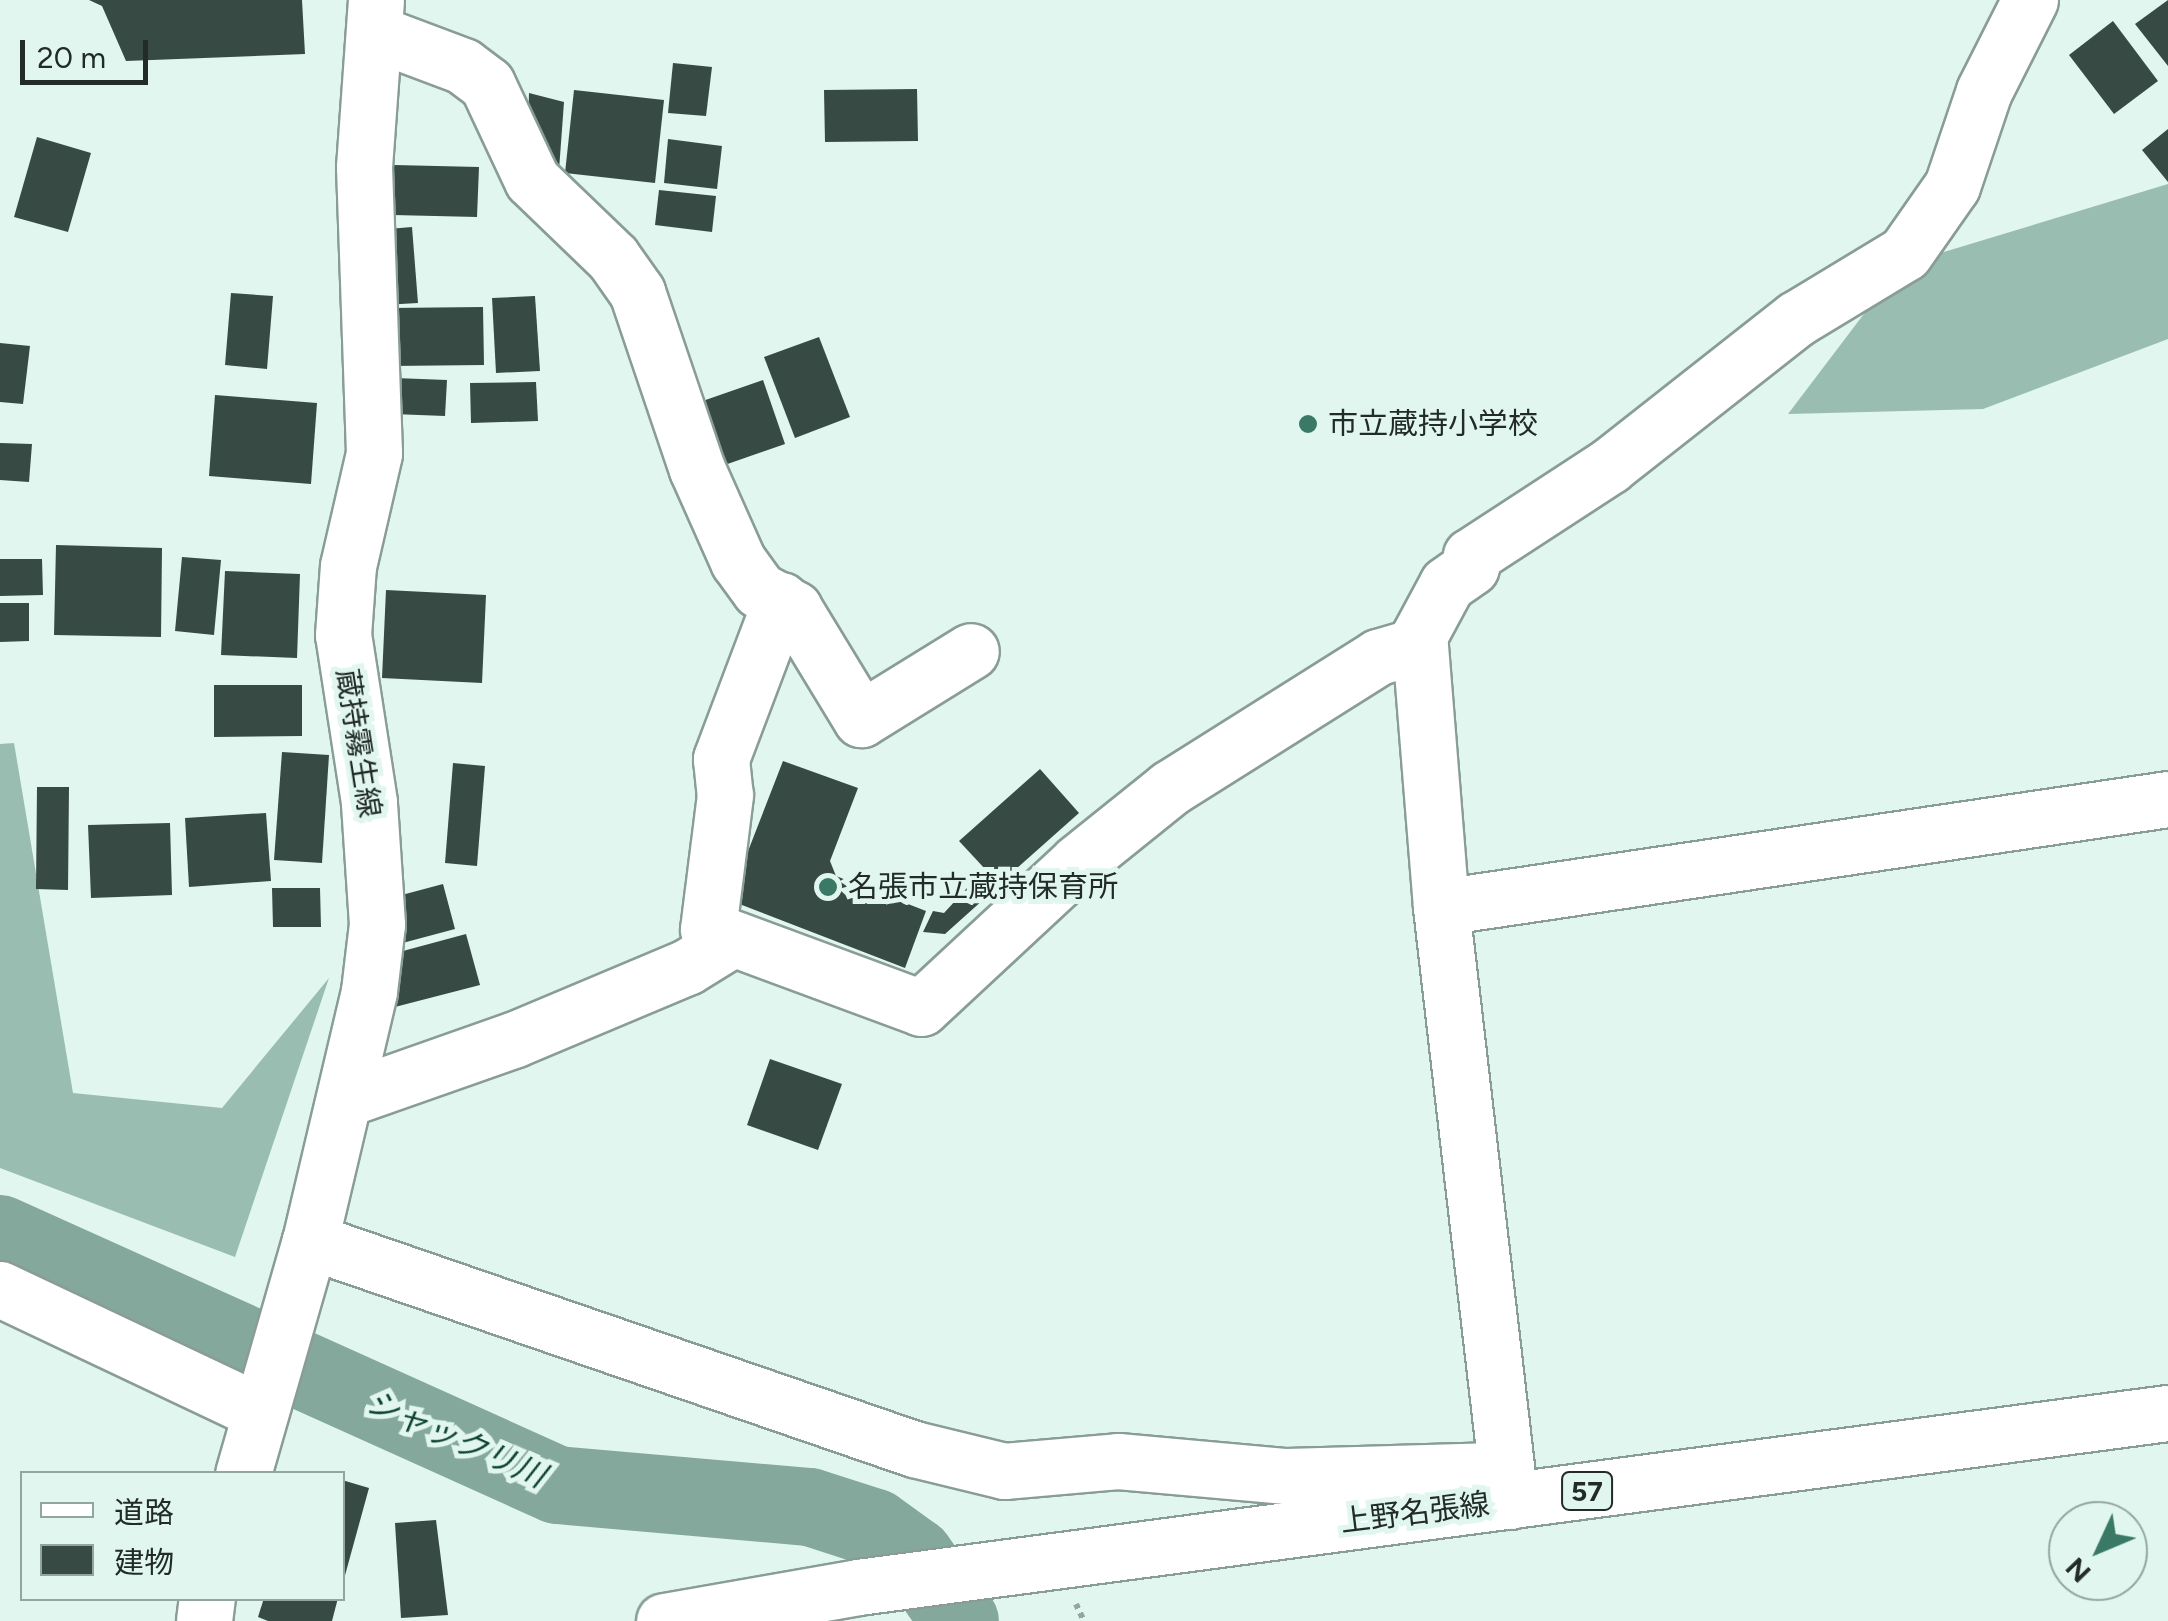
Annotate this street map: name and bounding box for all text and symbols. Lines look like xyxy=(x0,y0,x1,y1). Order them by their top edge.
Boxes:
scale bar xyxy=(25,20,152,82)
text: 20 m xyxy=(37,39,106,76)
place label: 市立蔵持小学校 xyxy=(1328,406,1538,442)
marker: 市立蔵持小学校 xyxy=(1297,413,1319,435)
street label: 蔵持霧生線 xyxy=(328,666,388,820)
place label: 名張市立蔵持保育所 xyxy=(848,869,1118,905)
marker: 名張市立蔵持保育所 xyxy=(817,876,839,898)
water label: シャックリ川 xyxy=(360,1382,552,1496)
road number: 57 xyxy=(1560,1468,1614,1514)
legend xyxy=(20,1471,345,1601)
street label: 上野名張線 xyxy=(1338,1486,1492,1540)
text: 道路 xyxy=(114,1494,174,1531)
north arrow xyxy=(2048,1501,2148,1601)
text: 建物 xyxy=(114,1544,174,1581)
text: N xyxy=(2058,1551,2098,1590)

